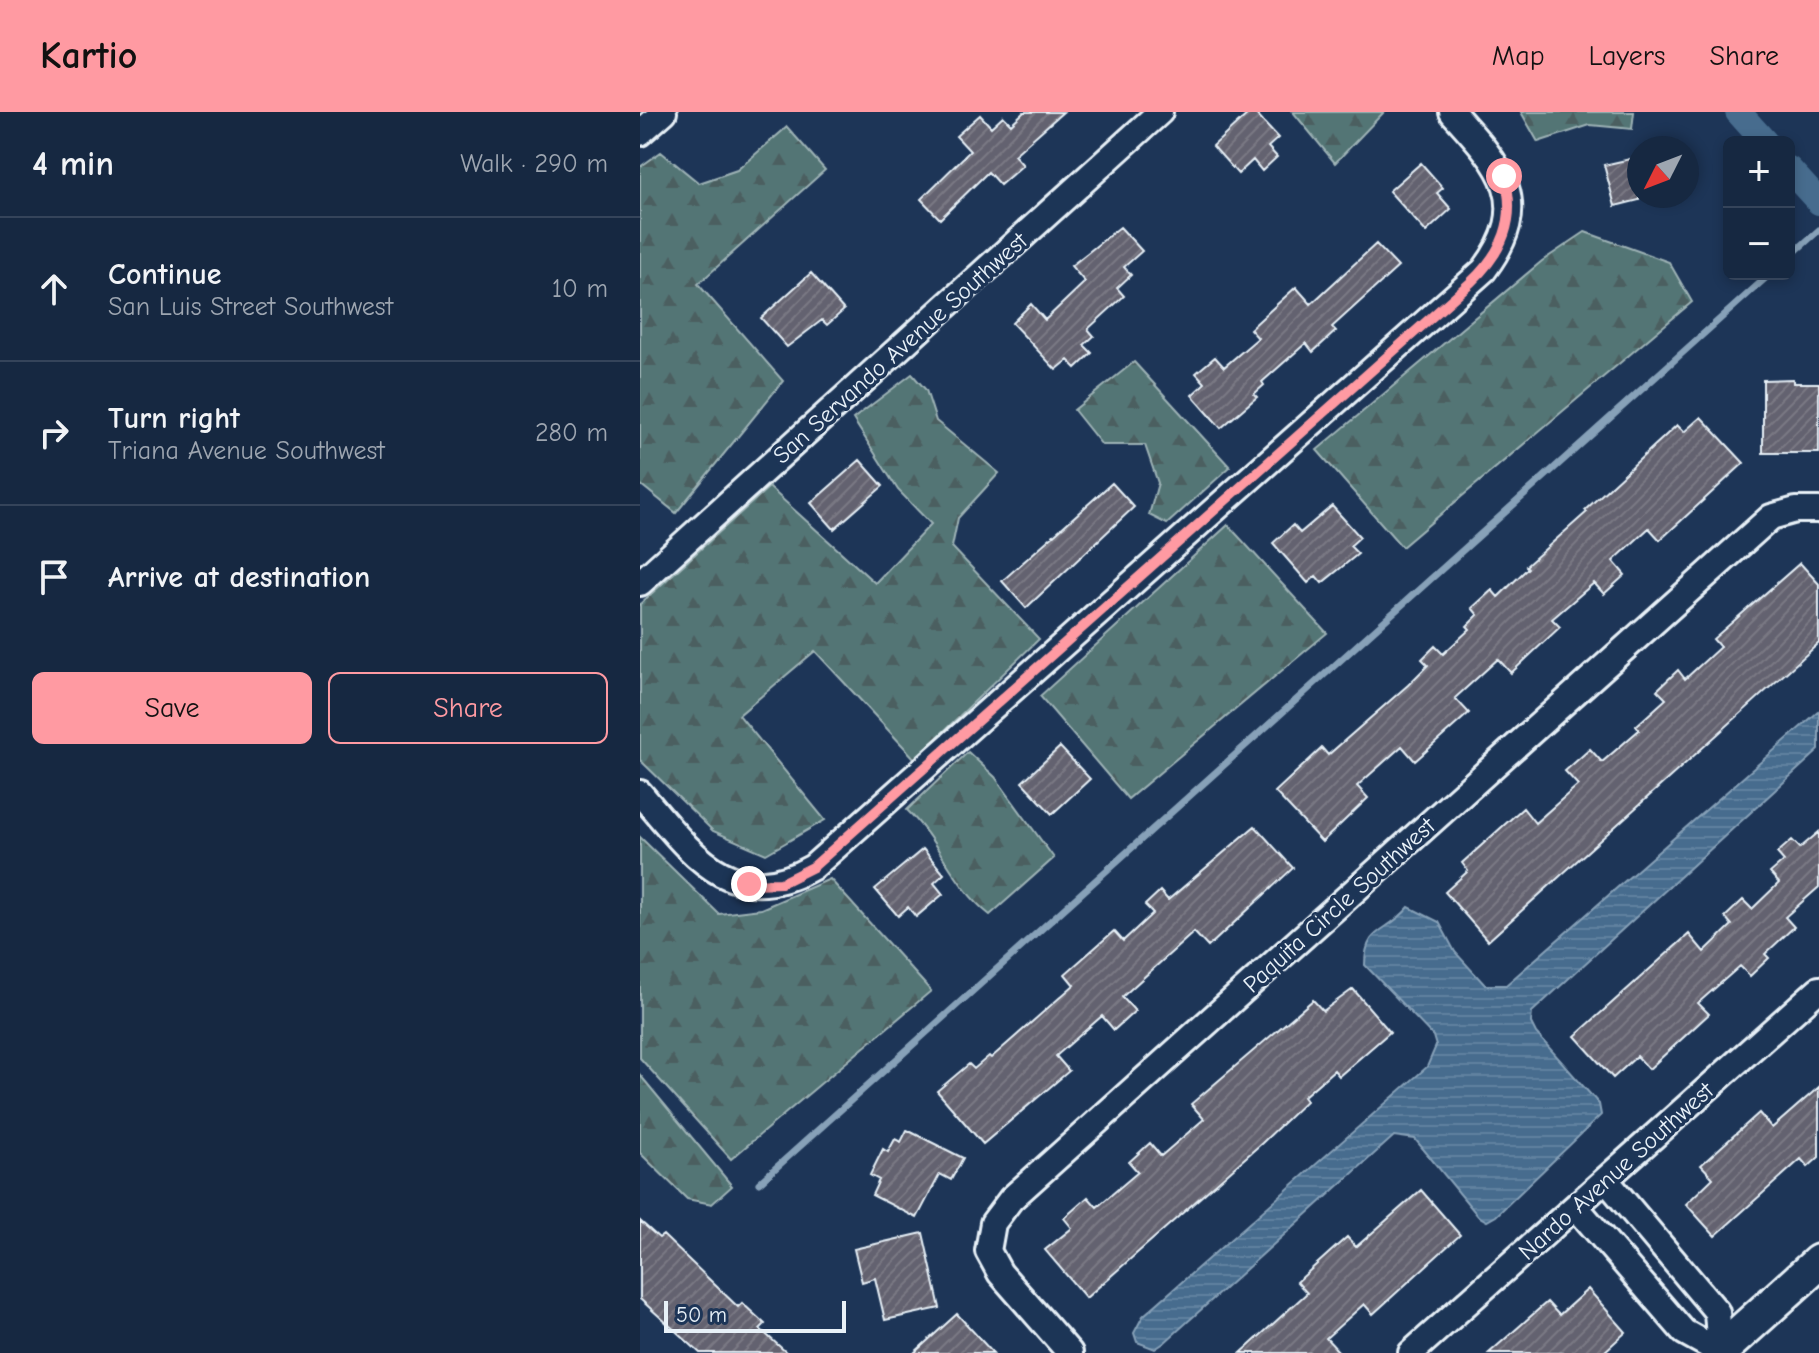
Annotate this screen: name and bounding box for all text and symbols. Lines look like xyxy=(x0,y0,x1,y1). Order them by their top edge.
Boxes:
text: Kartio xyxy=(40,34,137,78)
text: Map xyxy=(1492,40,1545,72)
text: Layers xyxy=(1589,40,1665,72)
text: Share xyxy=(1709,40,1779,72)
north arrow xyxy=(1627,136,1699,208)
map controls xyxy=(1723,136,1795,280)
button: + xyxy=(1723,136,1795,208)
text: 4 min xyxy=(32,144,114,184)
text: Walk · 290 m xyxy=(460,149,608,179)
route start xyxy=(1486,158,1522,194)
button: − xyxy=(1723,208,1795,280)
street label: San Servando Avenue Southwest xyxy=(767,226,1034,470)
text: Continue xyxy=(108,257,222,292)
icon: ahead xyxy=(32,267,76,311)
text: 10 m xyxy=(552,274,608,304)
text: San Luis Street Southwest xyxy=(108,292,393,322)
text: Turn right xyxy=(108,401,240,436)
icon: right xyxy=(32,411,76,455)
text: 280 m xyxy=(535,418,608,448)
text: Triana Avenue Southwest xyxy=(108,436,385,466)
icon: arrive xyxy=(32,555,76,599)
text: Arrive at destination xyxy=(108,560,370,595)
button: Save xyxy=(32,672,312,744)
button: Share xyxy=(328,672,608,744)
street label: Paquita Circle Southwest xyxy=(1237,811,1441,998)
route end xyxy=(731,866,767,902)
street label: Nardo Avenue Southwest xyxy=(1513,1075,1720,1266)
scale bar xyxy=(664,1297,846,1333)
text: 50 m xyxy=(676,1302,727,1328)

